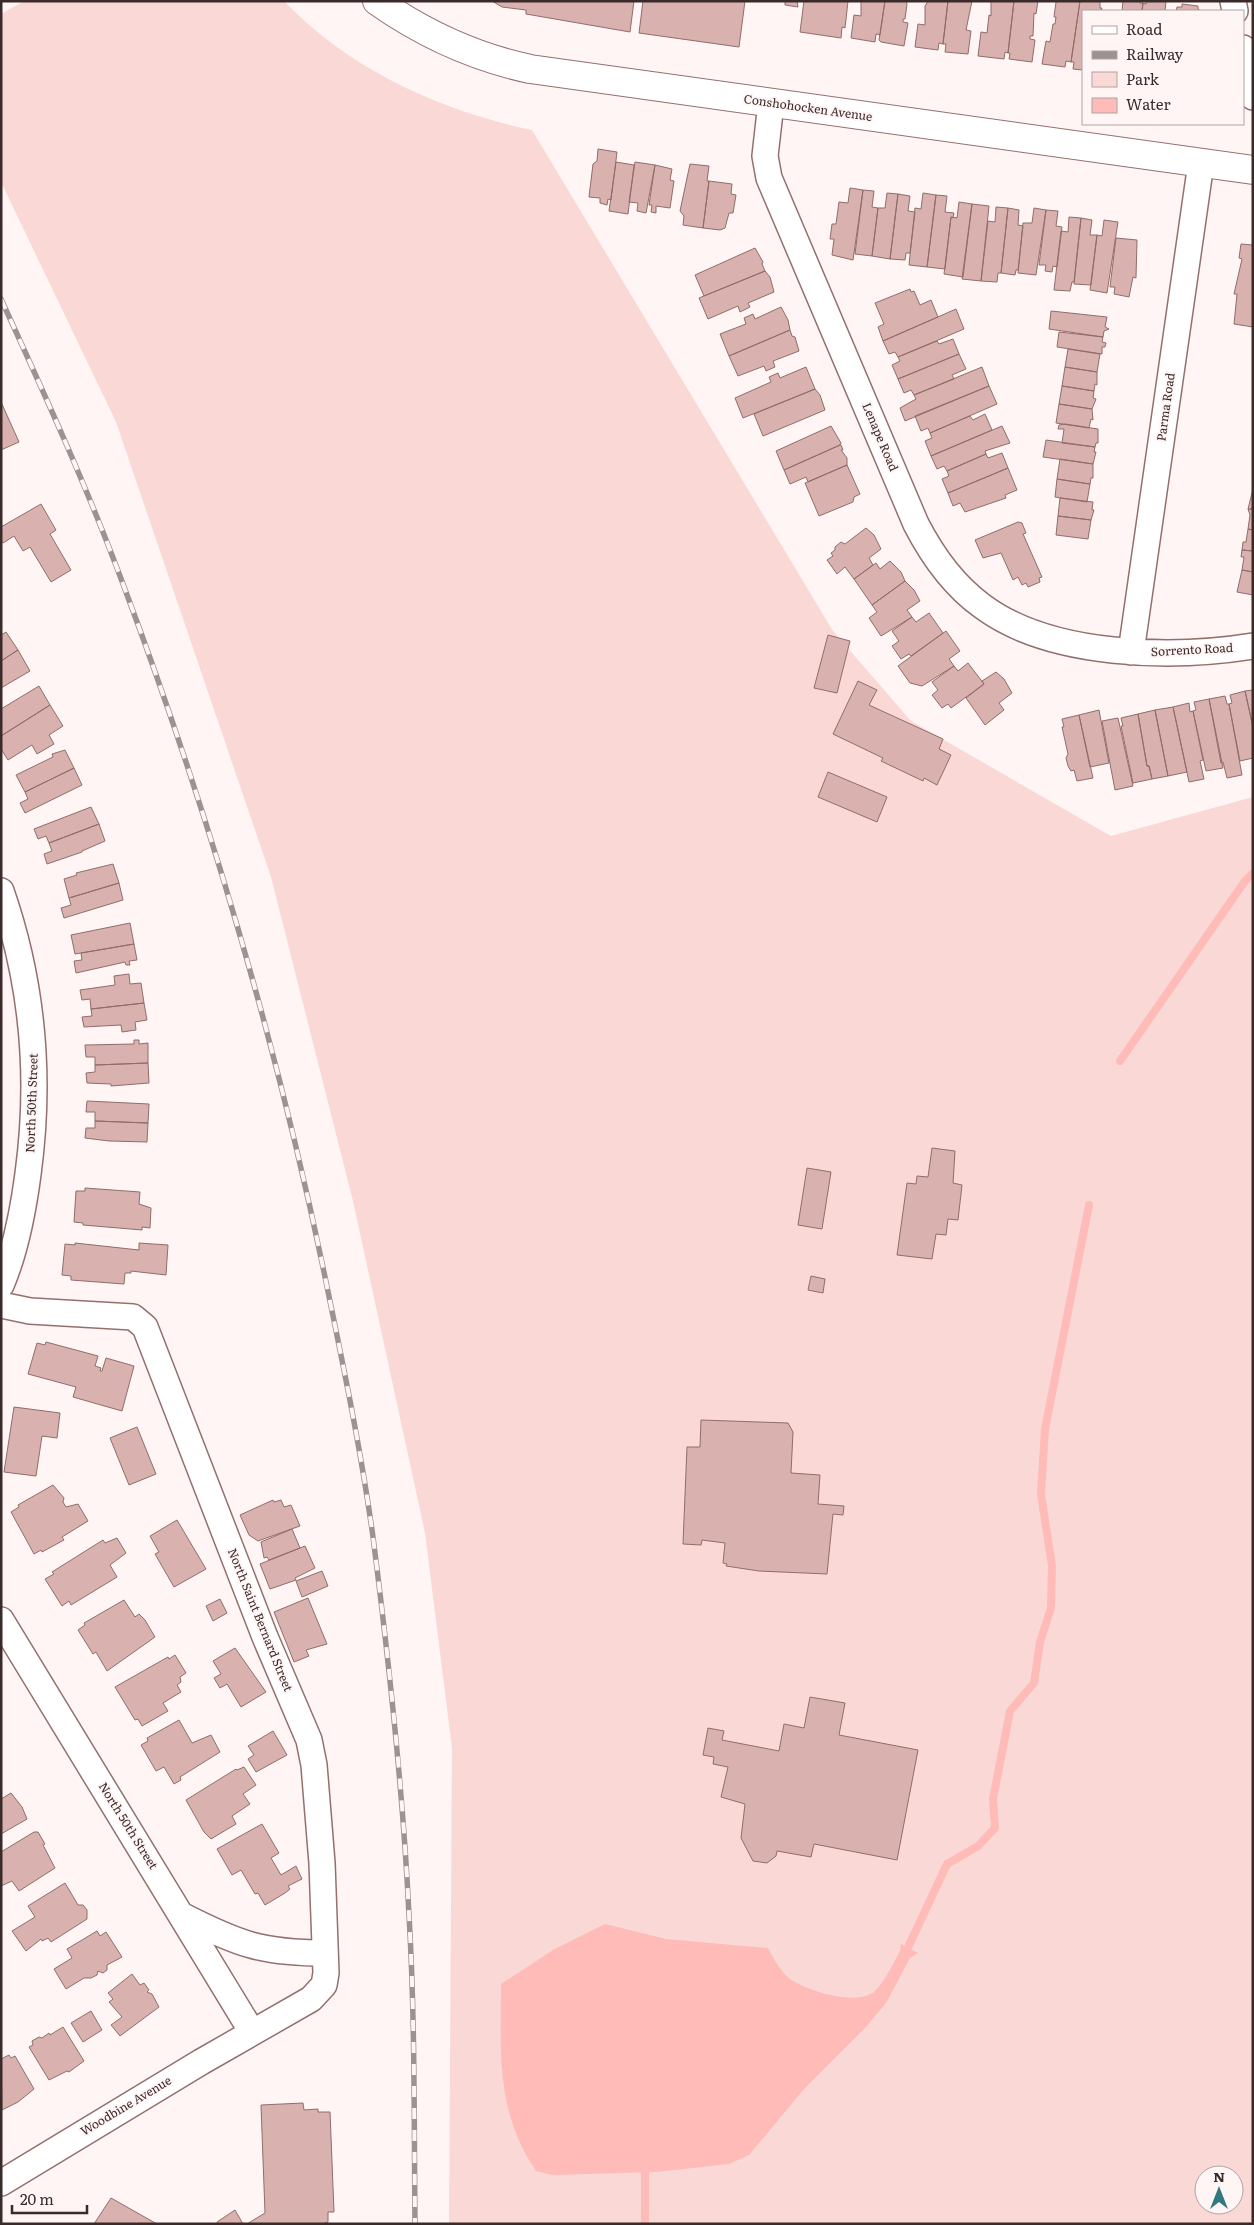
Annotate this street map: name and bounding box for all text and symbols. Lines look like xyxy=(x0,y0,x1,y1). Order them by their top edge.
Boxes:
legend xyxy=(1082,10,1244,125)
text: Road xyxy=(1126,17,1162,40)
text: Railway xyxy=(1126,42,1184,65)
text: Park xyxy=(1126,67,1160,90)
street label: Conshohocken Avenue xyxy=(743,89,874,125)
text: Water xyxy=(1126,92,1171,115)
street label: Parma Road xyxy=(1151,371,1179,442)
street label: Lenape Road xyxy=(858,399,904,474)
street label: Sorrento Road xyxy=(1150,638,1234,660)
street label: North 50th Street xyxy=(20,1053,42,1153)
street label: North Saint Bernard Street xyxy=(224,1545,298,1694)
street label: North 50th Street xyxy=(95,1778,163,1873)
street label: Woodbine Avenue xyxy=(77,2071,174,2139)
north arrow xyxy=(1194,2165,1244,2215)
text: N xyxy=(1213,2166,1225,2186)
scale bar xyxy=(12,2182,88,2214)
text: 20 m xyxy=(20,2187,54,2210)

